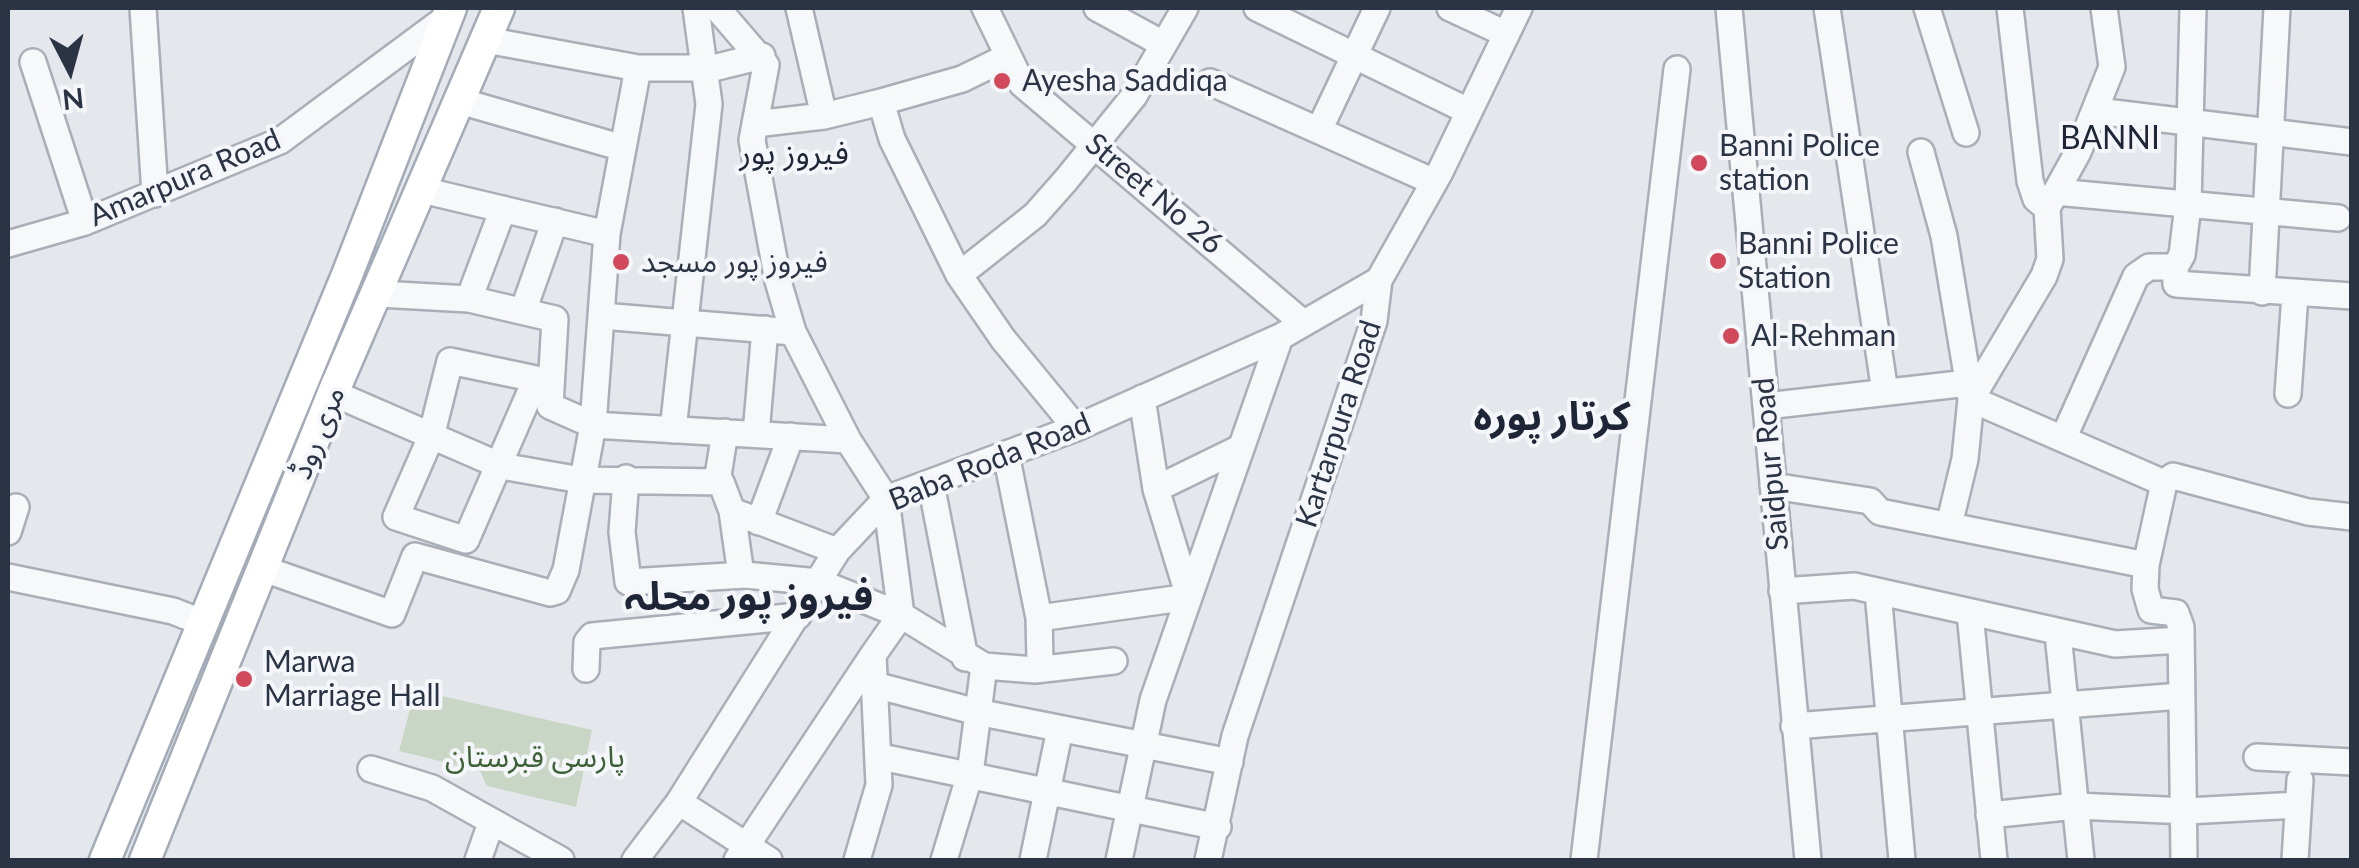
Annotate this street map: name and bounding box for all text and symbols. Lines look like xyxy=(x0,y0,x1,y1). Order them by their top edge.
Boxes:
north arrow xyxy=(20,20,120,120)
place label: Ayesha Saddiqa xyxy=(1022,63,1228,99)
marker: Ayesha Saddiqa xyxy=(991,70,1013,92)
text: N xyxy=(61,82,86,118)
district label: BANNI xyxy=(2054,120,2166,158)
street label: Amarpura Road xyxy=(84,122,286,234)
street label: Street No 26 xyxy=(1078,126,1230,262)
place label: Banni Police station xyxy=(1719,128,1880,198)
district label: فیروز پور xyxy=(739,135,849,173)
marker: Banni Police station xyxy=(1688,152,1710,174)
place label: Banni Police Station xyxy=(1738,226,1899,296)
place label: فیروز پور مسجد xyxy=(641,244,828,280)
marker: Banni Police Station xyxy=(1707,250,1729,272)
marker: فیروز پور مسجد xyxy=(610,251,632,273)
street label: Kartarpura Road xyxy=(1289,316,1389,532)
place label: Al-Rehman xyxy=(1751,318,1896,354)
marker: Al-Rehman xyxy=(1720,325,1742,347)
street label: Saidpur Road xyxy=(1746,376,1796,552)
street label: مری روڈ xyxy=(283,381,353,485)
district label: کرتار پورہ xyxy=(1473,393,1631,441)
street label: Baba Roda Road xyxy=(884,405,1096,519)
district label: فیروز پور محلہ xyxy=(625,573,873,621)
place label: Marwa Marriage Hall xyxy=(264,644,441,714)
marker: Marwa Marriage Hall xyxy=(233,668,255,690)
park label: پارسی قبرستان xyxy=(445,739,625,775)

